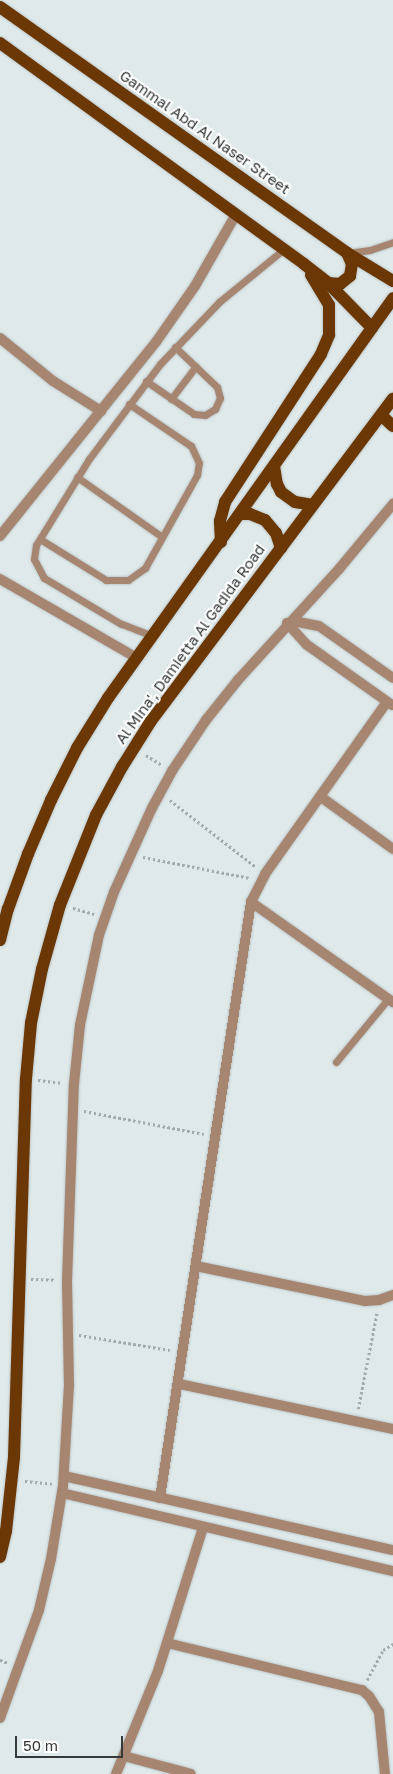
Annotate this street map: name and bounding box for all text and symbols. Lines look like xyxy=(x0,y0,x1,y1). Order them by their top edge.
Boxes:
street label: Gammal Abd Al Naser Street xyxy=(116,66,294,198)
street label: Al Mina', Damietta Al Gadida Road xyxy=(112,541,268,747)
scale bar xyxy=(18,1726,125,1758)
text: 50 m xyxy=(23,1736,58,1754)

